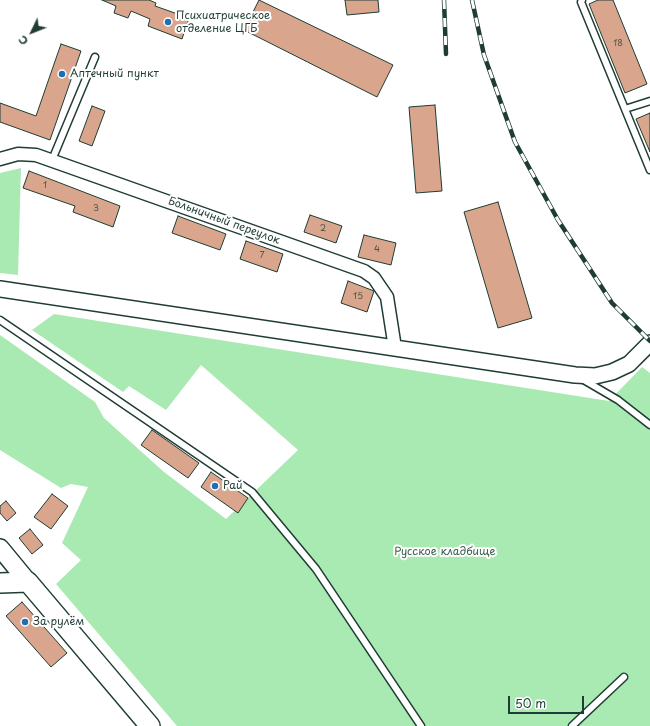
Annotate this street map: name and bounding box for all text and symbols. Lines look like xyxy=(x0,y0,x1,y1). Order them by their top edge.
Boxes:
place label: Психиатрическое отделение ЦГБ xyxy=(176,9,270,35)
north arrow xyxy=(12,12,52,52)
marker: Психиатрическое отделение ЦГБ xyxy=(163,17,173,27)
text: С xyxy=(14,32,32,49)
house number: 18 xyxy=(613,39,623,49)
place label: Аптечный пункт xyxy=(70,67,159,81)
marker: Аптечный пункт xyxy=(57,69,67,79)
house number: 1 xyxy=(43,181,47,191)
street label: Больничный переулок xyxy=(166,195,282,247)
house number: 3 xyxy=(93,204,99,214)
house number: 2 xyxy=(320,224,326,234)
house number: 4 xyxy=(374,245,380,255)
house number: 7 xyxy=(259,251,265,261)
house number: 15 xyxy=(353,292,363,302)
place label: Рай xyxy=(223,479,242,493)
marker: Рай xyxy=(210,481,220,491)
park label: Русское кладбище xyxy=(394,545,496,559)
place label: За рулём xyxy=(33,615,84,629)
marker: За рулём xyxy=(20,617,30,627)
scale bar xyxy=(510,688,586,714)
text: 50 m xyxy=(515,694,546,712)

